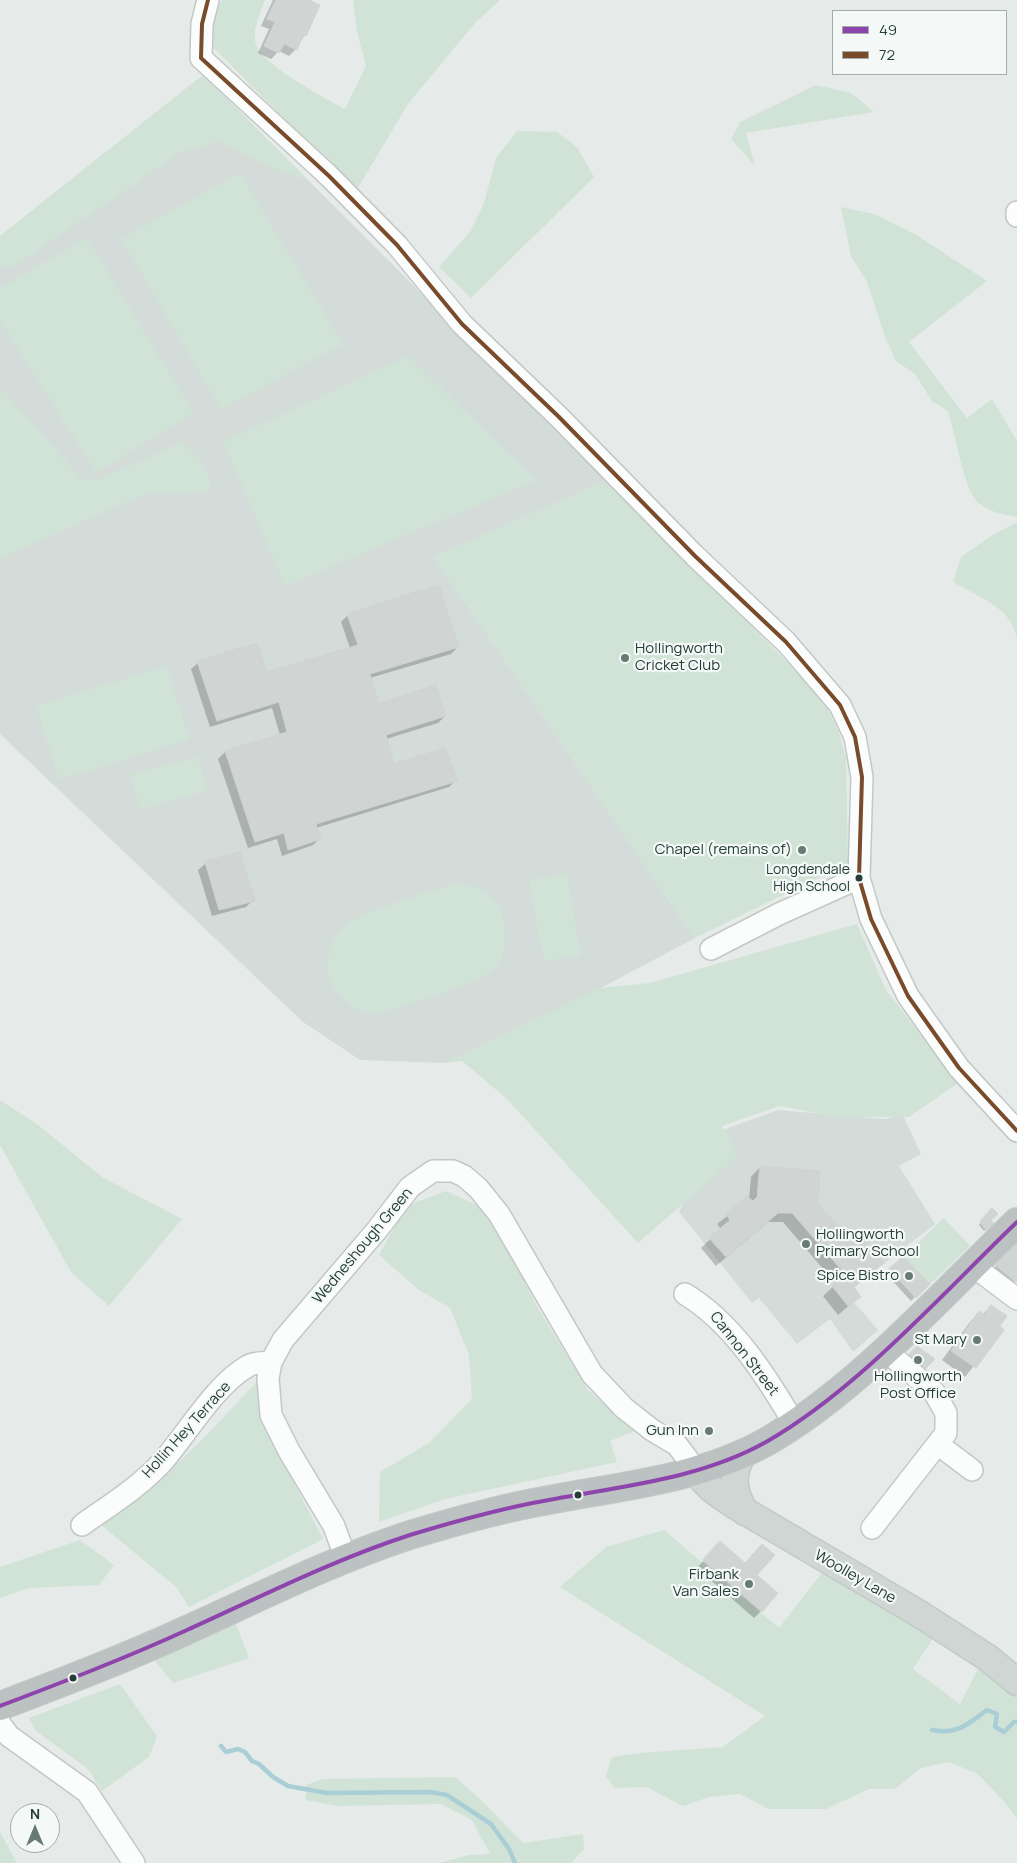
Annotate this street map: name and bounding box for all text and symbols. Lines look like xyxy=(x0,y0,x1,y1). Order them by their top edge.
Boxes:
legend xyxy=(832,10,1007,75)
text: 49 xyxy=(879,19,897,40)
text: 72 xyxy=(879,44,895,65)
place label: Hollingworth Cricket Club xyxy=(635,640,723,675)
marker: Hollingworth Cricket Club xyxy=(619,652,631,664)
place label: Chapel (remains of) xyxy=(655,841,792,859)
marker: Chapel (remains of) xyxy=(796,844,808,856)
place label: Longdendale High School xyxy=(766,862,850,894)
marker: Longdendale High School xyxy=(854,873,864,883)
street label: Wedneshough Green xyxy=(309,1184,417,1308)
place label: Hollingworth Primary School xyxy=(816,1226,919,1261)
marker: Hollingworth Primary School xyxy=(800,1238,812,1250)
place label: Spice Bistro xyxy=(817,1267,899,1285)
marker: Spice Bistro xyxy=(903,1270,915,1282)
street label: Cannon Street xyxy=(706,1308,782,1400)
place label: St Mary xyxy=(915,1331,967,1349)
marker: St Mary xyxy=(971,1334,983,1346)
marker: Hollingworth Post Office xyxy=(912,1354,924,1366)
place label: Hollingworth Post Office xyxy=(874,1368,962,1403)
street label: Hollin Hey Terrace xyxy=(139,1378,235,1482)
place label: Gun Inn xyxy=(646,1422,699,1440)
marker: Gun Inn xyxy=(703,1425,715,1437)
unlabelled marker xyxy=(573,1490,583,1500)
street label: Woolley Lane xyxy=(811,1546,899,1608)
place label: Firbank Van Sales xyxy=(673,1566,739,1601)
marker: Firbank Van Sales xyxy=(743,1578,755,1590)
unlabelled marker xyxy=(68,1673,78,1683)
north arrow xyxy=(10,1803,60,1853)
text: N xyxy=(30,1804,40,1823)

